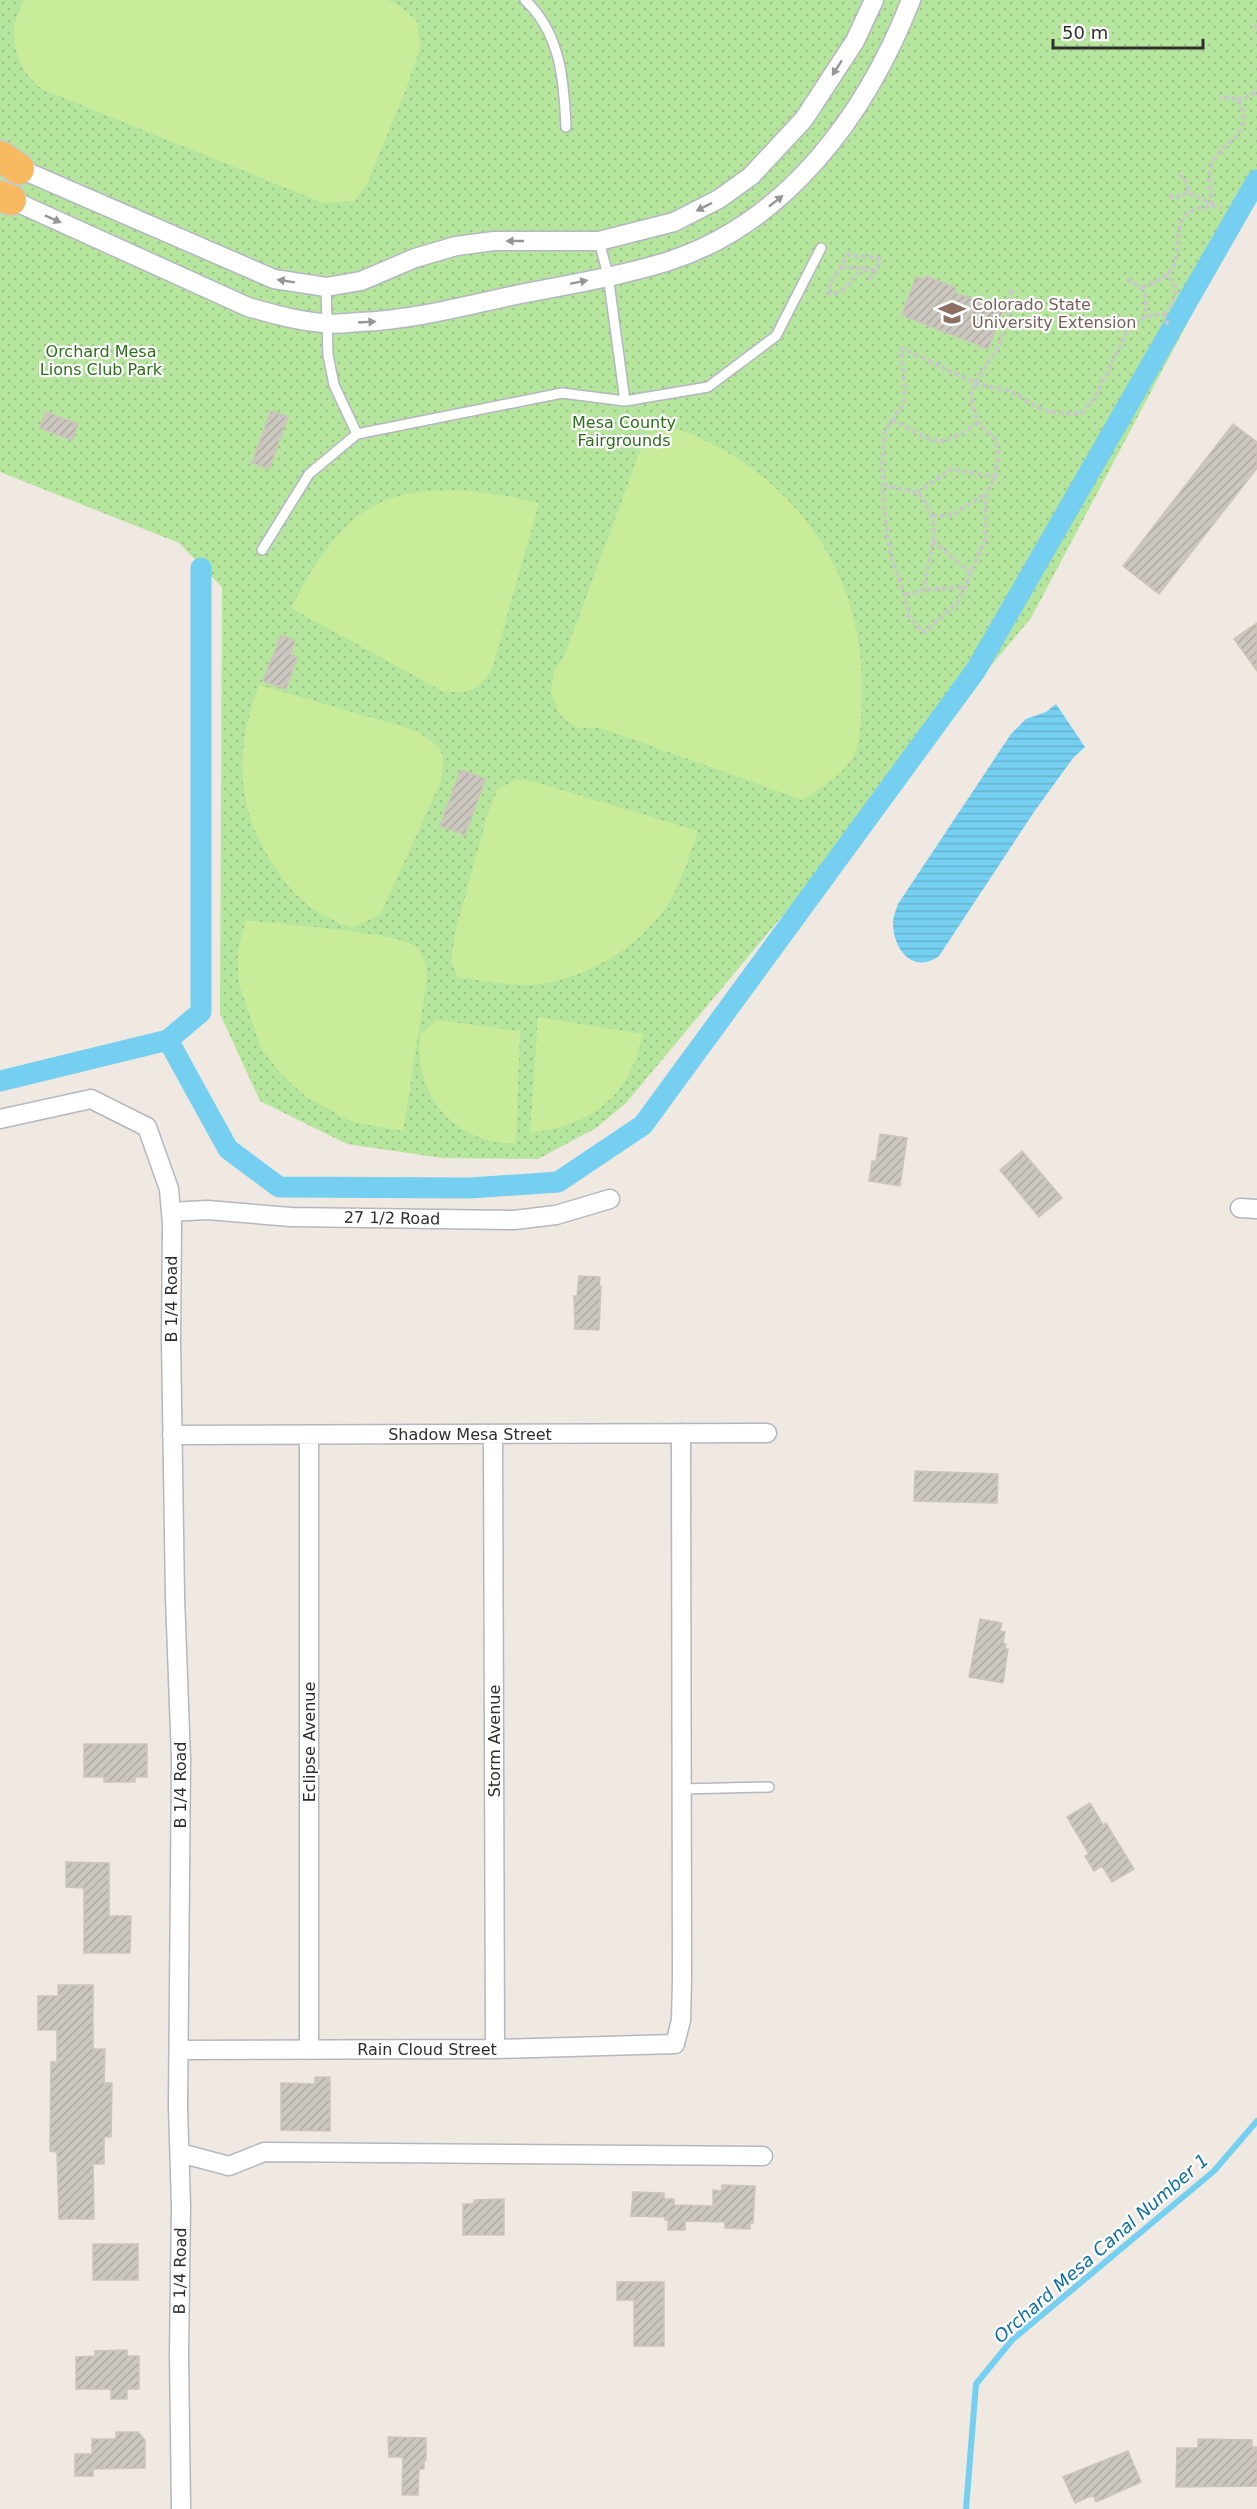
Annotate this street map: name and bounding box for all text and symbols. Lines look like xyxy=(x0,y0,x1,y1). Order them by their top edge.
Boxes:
scale bar xyxy=(1053,12,1203,50)
text: 50 m xyxy=(1062,22,1108,43)
one-way arrow xyxy=(832,60,843,76)
one-way arrow xyxy=(768,195,783,207)
one-way arrow xyxy=(695,202,712,212)
one-way arrow xyxy=(45,214,63,224)
one-way arrow xyxy=(505,236,524,246)
one-way arrow xyxy=(276,276,295,285)
one-way arrow xyxy=(569,277,588,286)
place label: Colorado State University Extension xyxy=(972,295,1136,332)
school or university icon: Colorado State University Extension xyxy=(937,298,967,328)
one-way arrow xyxy=(357,317,376,326)
park label: Orchard Mesa Lions Club Park xyxy=(40,342,163,379)
park label: Mesa County Fairgrounds xyxy=(572,413,676,450)
street label: 27 1/2 Road xyxy=(344,1208,440,1228)
street label: B 1/4 Road xyxy=(162,1255,181,1343)
street label: Shadow Mesa Street xyxy=(388,1425,552,1444)
street label: Eclipse Avenue xyxy=(300,1682,319,1802)
street label: Storm Avenue xyxy=(485,1685,504,1797)
street label: B 1/4 Road xyxy=(171,1741,190,1829)
street label: Rain Cloud Street xyxy=(357,2040,497,2059)
water label: Orchard Mesa Canal Number 1 xyxy=(989,2149,1213,2347)
street label: B 1/4 Road xyxy=(170,2227,190,2315)

